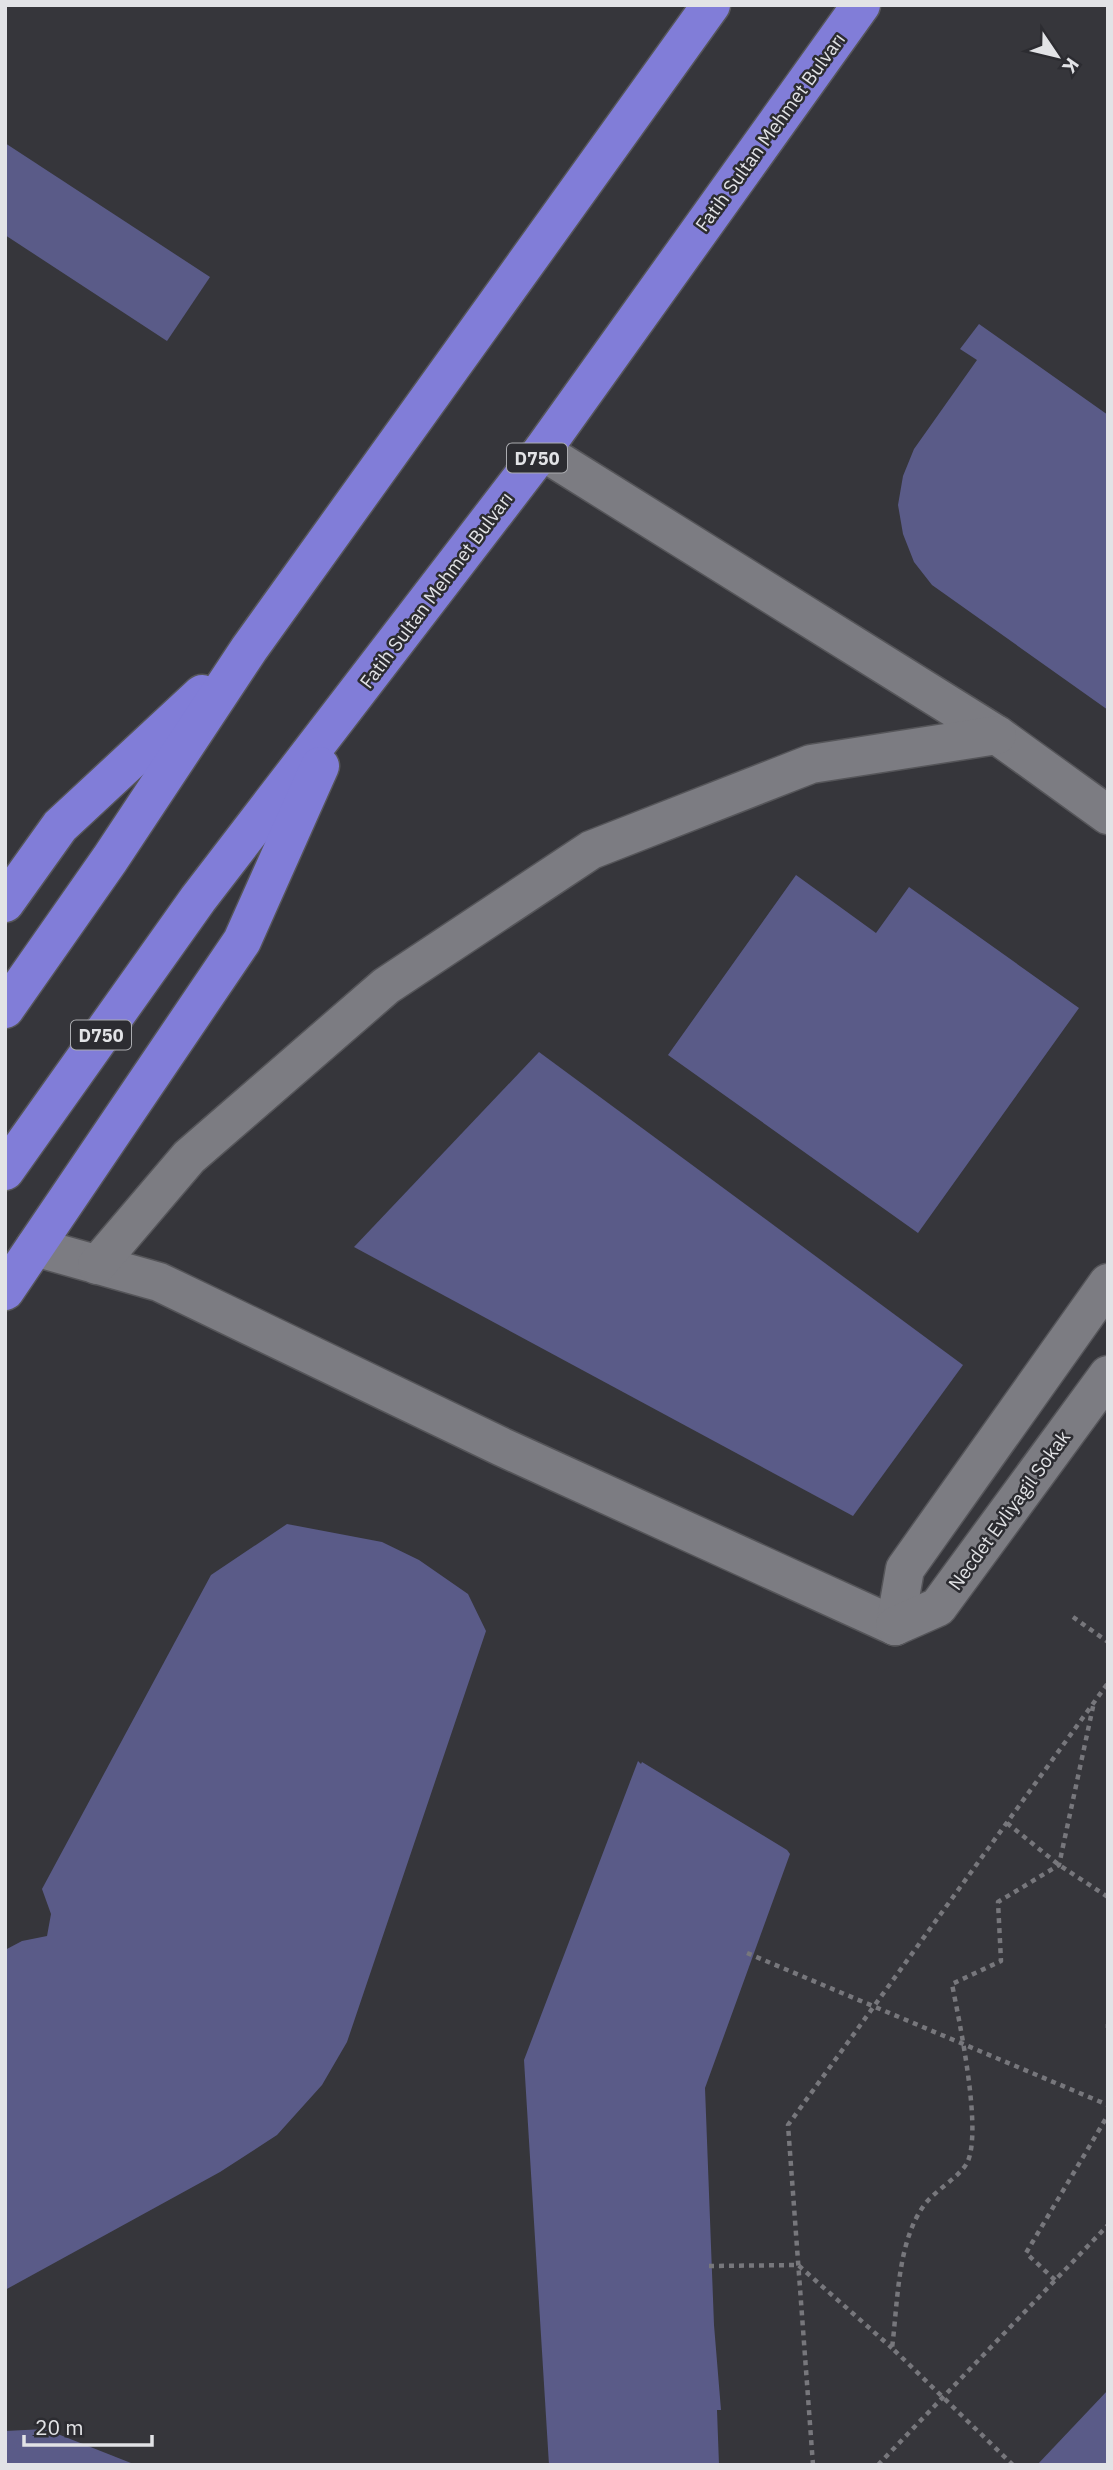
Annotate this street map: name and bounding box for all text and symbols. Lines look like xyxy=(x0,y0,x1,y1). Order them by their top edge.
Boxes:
north arrow xyxy=(1022,21,1092,91)
street label: Fatih Sultan Mehmet Bulvarı xyxy=(690,28,850,236)
text: K xyxy=(1057,53,1085,78)
road number: D750 xyxy=(507,444,567,472)
street label: Fatih Sultan Mehmet Bulvarı xyxy=(354,487,518,693)
road number: D750 xyxy=(71,1020,131,1050)
street label: Necdet Evliyagil Sokak xyxy=(943,1425,1075,1595)
scale bar xyxy=(24,2404,152,2448)
text: 20 m xyxy=(35,2413,84,2441)

